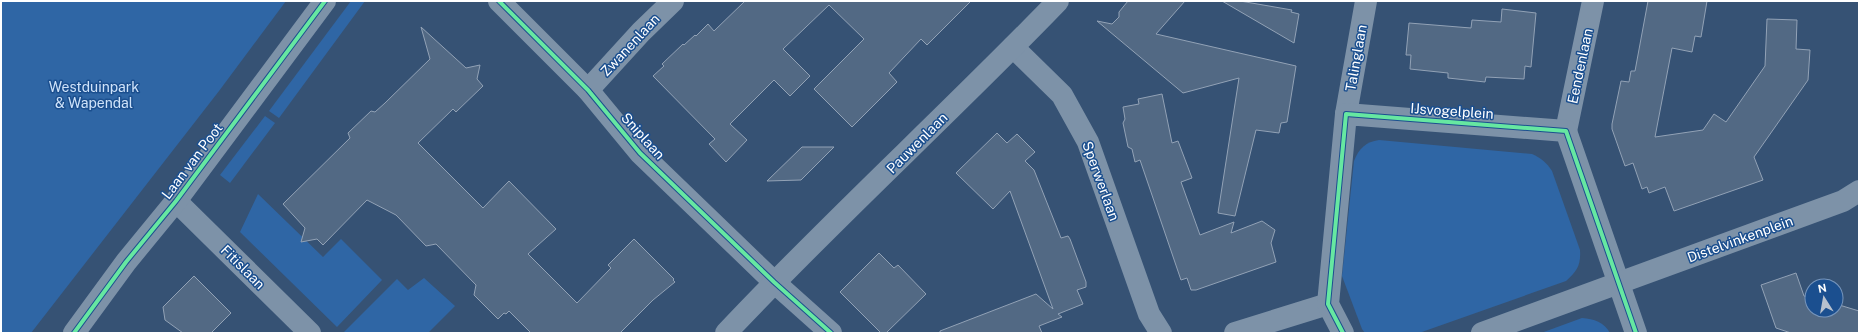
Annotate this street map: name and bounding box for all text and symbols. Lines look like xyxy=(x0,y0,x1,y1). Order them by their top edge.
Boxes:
street label: Zwanenlaan xyxy=(597,11,663,79)
street label: Talinglaan xyxy=(1342,23,1370,93)
street label: Eendenlaan xyxy=(1564,27,1596,105)
park label: Westduinpark & Wapendal xyxy=(49,79,139,111)
street label: IJsvogelplein xyxy=(1410,100,1494,122)
street label: Sniplaan xyxy=(618,109,668,163)
street label: Pauwenlaan xyxy=(883,109,951,177)
street label: Laan van Poot xyxy=(158,120,226,202)
street label: Sperwerlaan xyxy=(1079,139,1123,223)
street label: Distelvinkenplein xyxy=(1685,212,1795,266)
street label: Fitislaan xyxy=(218,242,268,292)
north arrow xyxy=(1804,278,1844,318)
text: N xyxy=(1817,281,1827,295)

